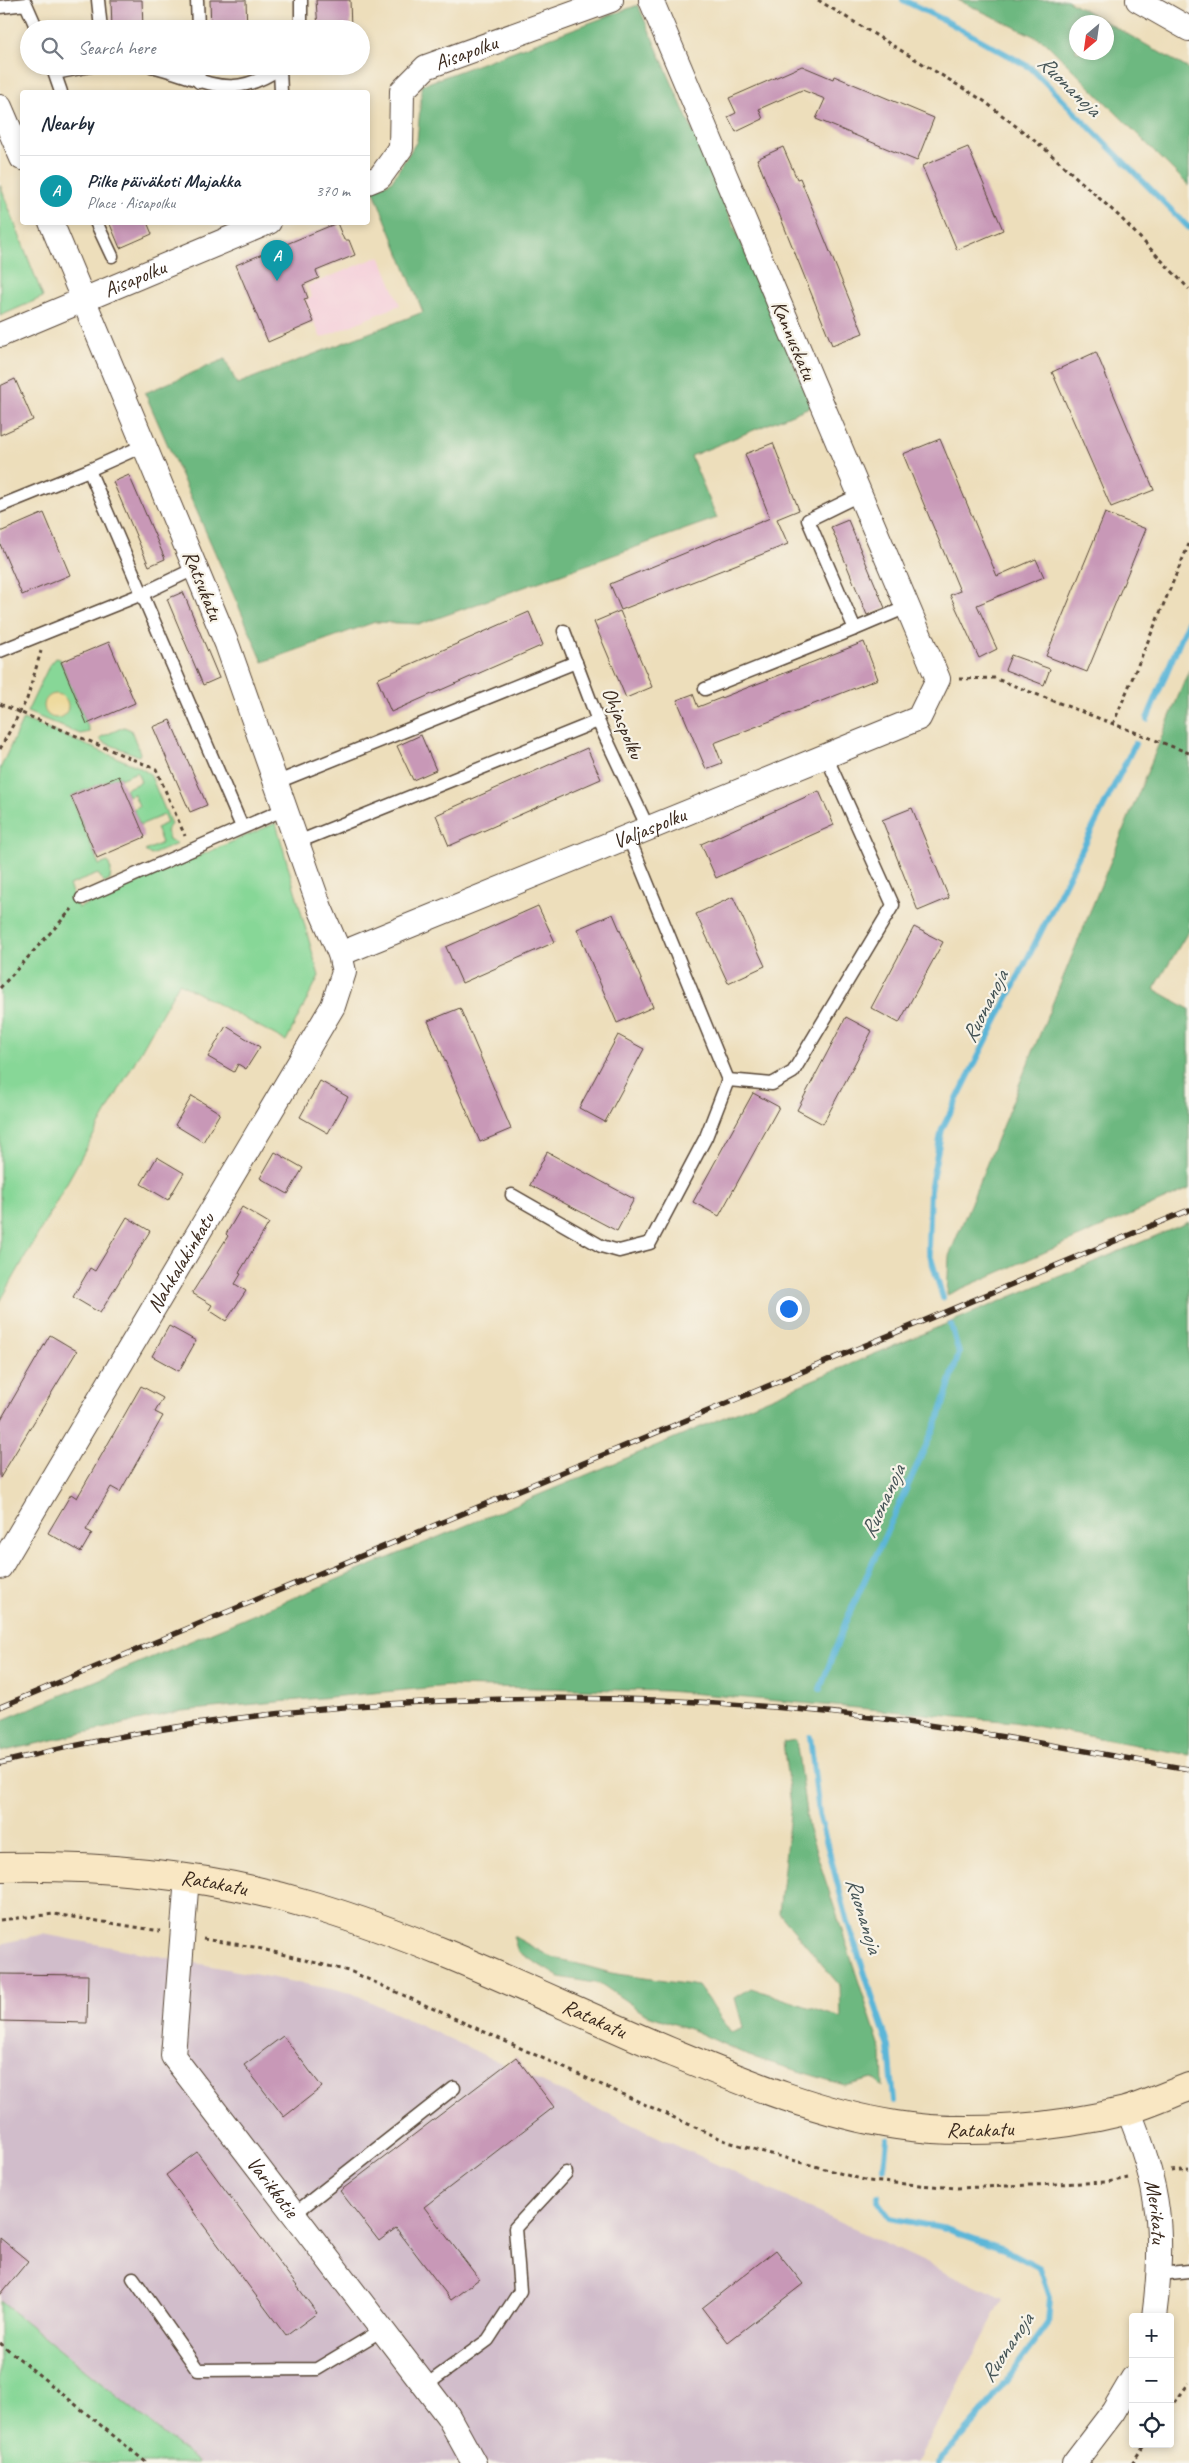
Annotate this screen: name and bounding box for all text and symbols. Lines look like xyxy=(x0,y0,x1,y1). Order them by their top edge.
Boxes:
north arrow xyxy=(1069,15,1114,60)
search box xyxy=(20,20,370,75)
street label: Aisapolku xyxy=(431,29,502,76)
icon: search xyxy=(38,34,66,62)
text: Search here xyxy=(78,36,155,60)
water label: Ruonanoja xyxy=(1032,49,1108,124)
text: Nearby xyxy=(40,110,93,136)
text: Pilke päiväkoti Majakka xyxy=(87,169,240,193)
text: A xyxy=(52,181,60,201)
text: 370 m xyxy=(316,181,350,201)
text: Place · Aisapolku xyxy=(87,193,175,213)
pin: A xyxy=(261,240,293,281)
street label: Aisapolku xyxy=(100,253,171,303)
street label: Kannuskatu xyxy=(766,296,823,385)
street label: Ratsukatu xyxy=(177,546,229,625)
street label: Ohjaspolku xyxy=(596,683,650,764)
street label: Valjaspolku xyxy=(609,801,691,854)
water label: Ruonanoja xyxy=(955,964,1016,1047)
street label: Nahkalakinkatu xyxy=(141,1207,221,1317)
your location xyxy=(776,1296,802,1322)
water label: Ruonanoja xyxy=(854,1459,913,1542)
street label: Ratakatu xyxy=(179,1864,251,1902)
water label: Ruonanoja xyxy=(839,1874,889,1958)
street label: Ratakatu xyxy=(559,1993,631,2044)
street label: Ratakatu xyxy=(946,2115,1015,2143)
street label: Varikkotie xyxy=(241,2151,305,2224)
street label: Merikatu xyxy=(1139,2177,1172,2245)
water label: Ruonanoja xyxy=(974,2306,1041,2387)
map controls xyxy=(1129,2313,1174,2448)
button: + xyxy=(1129,2313,1174,2358)
button: − xyxy=(1129,2358,1174,2403)
button: locate xyxy=(1129,2403,1174,2448)

